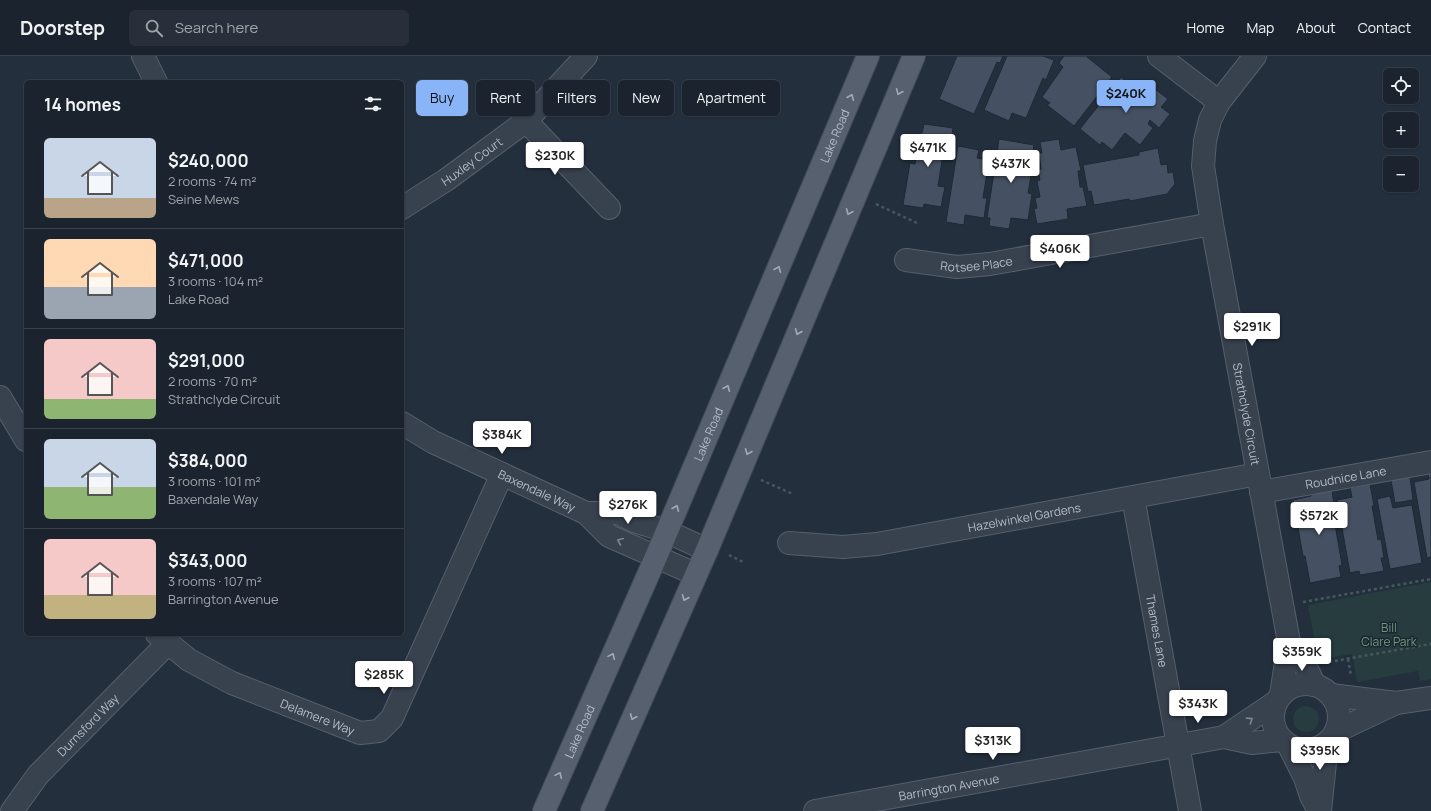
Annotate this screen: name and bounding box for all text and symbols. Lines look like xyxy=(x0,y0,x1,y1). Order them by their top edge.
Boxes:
search box xyxy=(129,10,409,46)
text: Doorstep xyxy=(20,15,105,41)
icon: search xyxy=(143,17,165,39)
text: Search here xyxy=(175,17,258,38)
text: Home xyxy=(1187,18,1224,37)
text: Map xyxy=(1246,18,1274,37)
text: About xyxy=(1296,18,1336,37)
text: Contact xyxy=(1358,18,1411,37)
map controls xyxy=(1383,68,1419,192)
button: locate xyxy=(1383,68,1419,104)
chip: Buy xyxy=(416,80,468,116)
chip: Rent xyxy=(476,80,535,116)
chip: Filters xyxy=(543,80,610,116)
chip: New xyxy=(618,80,674,116)
chip: Apartment xyxy=(682,80,780,116)
pin: $240K xyxy=(1098,80,1154,114)
text: $240K xyxy=(1106,84,1146,102)
one-way arrow xyxy=(896,88,904,95)
text: 14 homes xyxy=(44,93,121,116)
icon: filters xyxy=(362,93,384,115)
one-way arrow xyxy=(846,94,854,102)
street label: Lake Road xyxy=(815,106,853,165)
button: + xyxy=(1383,112,1419,148)
street label: Huxley Court xyxy=(438,133,506,189)
pin: $471K xyxy=(900,134,956,168)
text: $471K xyxy=(909,138,947,156)
pin: $230K xyxy=(527,142,583,176)
text: $230K xyxy=(535,146,575,164)
text: $240,000 xyxy=(168,149,249,172)
pin: $437K xyxy=(983,150,1039,184)
icon: home xyxy=(76,154,124,202)
text: $437K xyxy=(992,154,1030,172)
button: − xyxy=(1383,156,1419,192)
text: 2 rooms · 74 m² xyxy=(168,172,256,190)
text: Seine Mews xyxy=(168,190,239,208)
one-way arrow xyxy=(845,208,853,215)
pin: $406K xyxy=(1032,235,1088,269)
text: $406K xyxy=(1039,239,1081,257)
text: $471,000 xyxy=(168,249,244,272)
street label: Rotsee Place xyxy=(939,252,1014,276)
icon: home xyxy=(76,255,124,303)
one-way arrow xyxy=(773,265,781,273)
text: 3 rooms · 104 m² xyxy=(168,272,263,290)
text: Lake Road xyxy=(168,290,229,308)
pin: $291K xyxy=(1224,313,1280,347)
text: $291K xyxy=(1233,317,1271,335)
one-way arrow xyxy=(795,328,803,335)
text: $291,000 xyxy=(168,349,245,372)
icon: home xyxy=(76,355,124,403)
street label: Strathclyde Circuit xyxy=(1229,361,1265,467)
text: 2 rooms · 70 m² xyxy=(168,372,257,390)
one-way arrow xyxy=(722,385,730,393)
text: Strathclyde Circuit xyxy=(168,390,280,408)
street label: Lake Road xyxy=(689,405,727,464)
pin: $384K xyxy=(474,421,530,455)
text: $384K xyxy=(482,425,522,443)
one-way arrow xyxy=(745,447,753,455)
text: $384,000 xyxy=(168,449,248,472)
icon: home xyxy=(76,455,124,503)
street label: Roudnice Lane xyxy=(1304,462,1387,493)
street label: Baxendale Way xyxy=(496,465,579,516)
text: 3 rooms · 101 m² xyxy=(168,472,261,490)
text: Baxendale Way xyxy=(168,490,258,508)
pin: $276K xyxy=(600,491,656,525)
text: $276K xyxy=(608,495,648,513)
street label: Hazelwinkel Gardens xyxy=(966,498,1082,536)
pin: $572K xyxy=(1291,502,1347,536)
one-way arrow xyxy=(672,504,680,511)
text: $572K xyxy=(1300,506,1338,524)
one-way arrow xyxy=(617,537,624,545)
text: $343,000 xyxy=(168,549,248,572)
icon: home xyxy=(76,555,124,603)
text: 3 rooms · 107 m² xyxy=(168,572,262,590)
text: Barrington Avenue xyxy=(168,590,278,608)
street label: Thames Lane xyxy=(1142,593,1172,669)
one-way arrow xyxy=(682,594,690,601)
park label: Bill Clare Park xyxy=(1361,619,1418,650)
pin: $359K xyxy=(1274,638,1330,672)
text: $359K xyxy=(1282,642,1322,660)
one-way arrow xyxy=(607,653,615,661)
pin: $285K xyxy=(356,661,412,695)
text: $285K xyxy=(364,665,404,683)
street label: Durnsford Way xyxy=(53,689,123,760)
pin: $343K xyxy=(1170,690,1226,724)
street label: Delamere Way xyxy=(278,694,358,739)
text: $343K xyxy=(1178,694,1218,712)
street label: Lake Road xyxy=(560,702,598,761)
one-way arrow xyxy=(630,713,638,721)
one-way arrow xyxy=(1246,717,1253,725)
pin: $313K xyxy=(965,727,1021,761)
text: $313K xyxy=(974,731,1012,749)
pin: $395K xyxy=(1292,737,1348,771)
text: $395K xyxy=(1300,741,1340,759)
street label: Barrington Avenue xyxy=(897,769,1001,804)
one-way arrow xyxy=(555,772,563,779)

